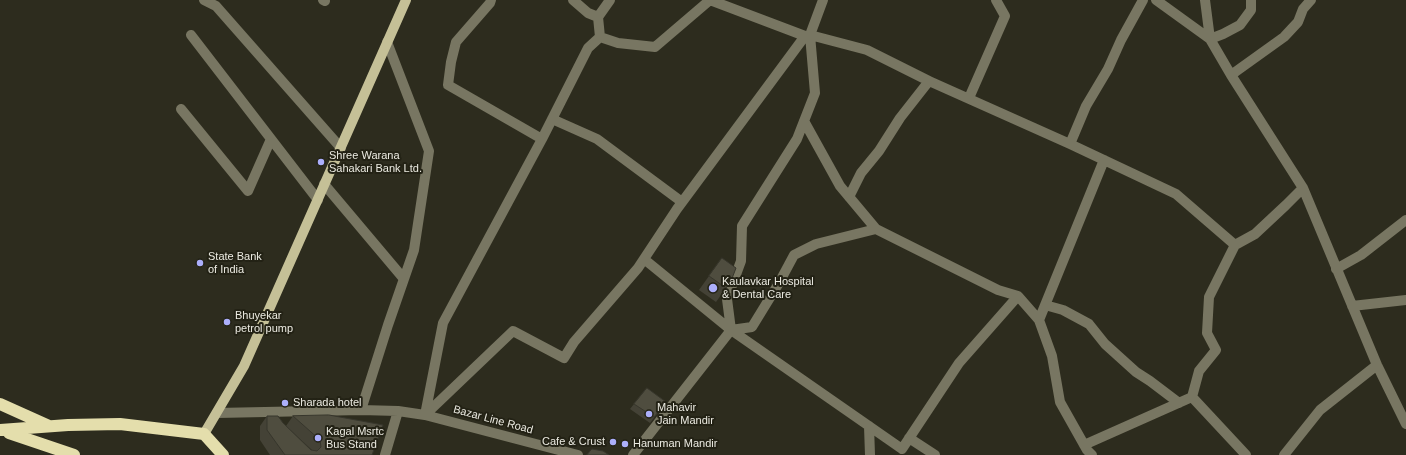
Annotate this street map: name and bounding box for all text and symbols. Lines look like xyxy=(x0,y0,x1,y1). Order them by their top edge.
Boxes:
place label: Shree Warana Sahakari Bank Ltd. xyxy=(329,149,422,175)
marker: Shree Warana Sahakari Bank Ltd. xyxy=(316,157,326,167)
place label: State Bank of India xyxy=(208,250,262,276)
marker: State Bank of India xyxy=(195,258,205,268)
place label: Kaulavkar Hospital & Dental Care xyxy=(722,275,814,301)
marker: Kaulavkar Hospital & Dental Care xyxy=(707,282,719,294)
place label: Bhuyekar petrol pump xyxy=(235,309,293,335)
marker: Bhuyekar petrol pump xyxy=(222,317,232,327)
place label: Sharada hotel xyxy=(293,396,361,410)
marker: Sharada hotel xyxy=(280,398,290,408)
place label: Mahavir Jain Mandir xyxy=(657,401,714,427)
street label: Bazar Line Road xyxy=(452,403,534,437)
marker: Mahavir Jain Mandir xyxy=(644,409,654,419)
place label: Kagal Msrtc Bus Stand xyxy=(326,425,384,451)
marker: Kagal Msrtc Bus Stand xyxy=(313,433,323,443)
place label: Cafe & Crust xyxy=(542,435,605,449)
marker: Cafe & Crust xyxy=(608,437,618,447)
place label: Hanuman Mandir xyxy=(633,437,717,451)
marker: Hanuman Mandir xyxy=(620,439,630,449)

